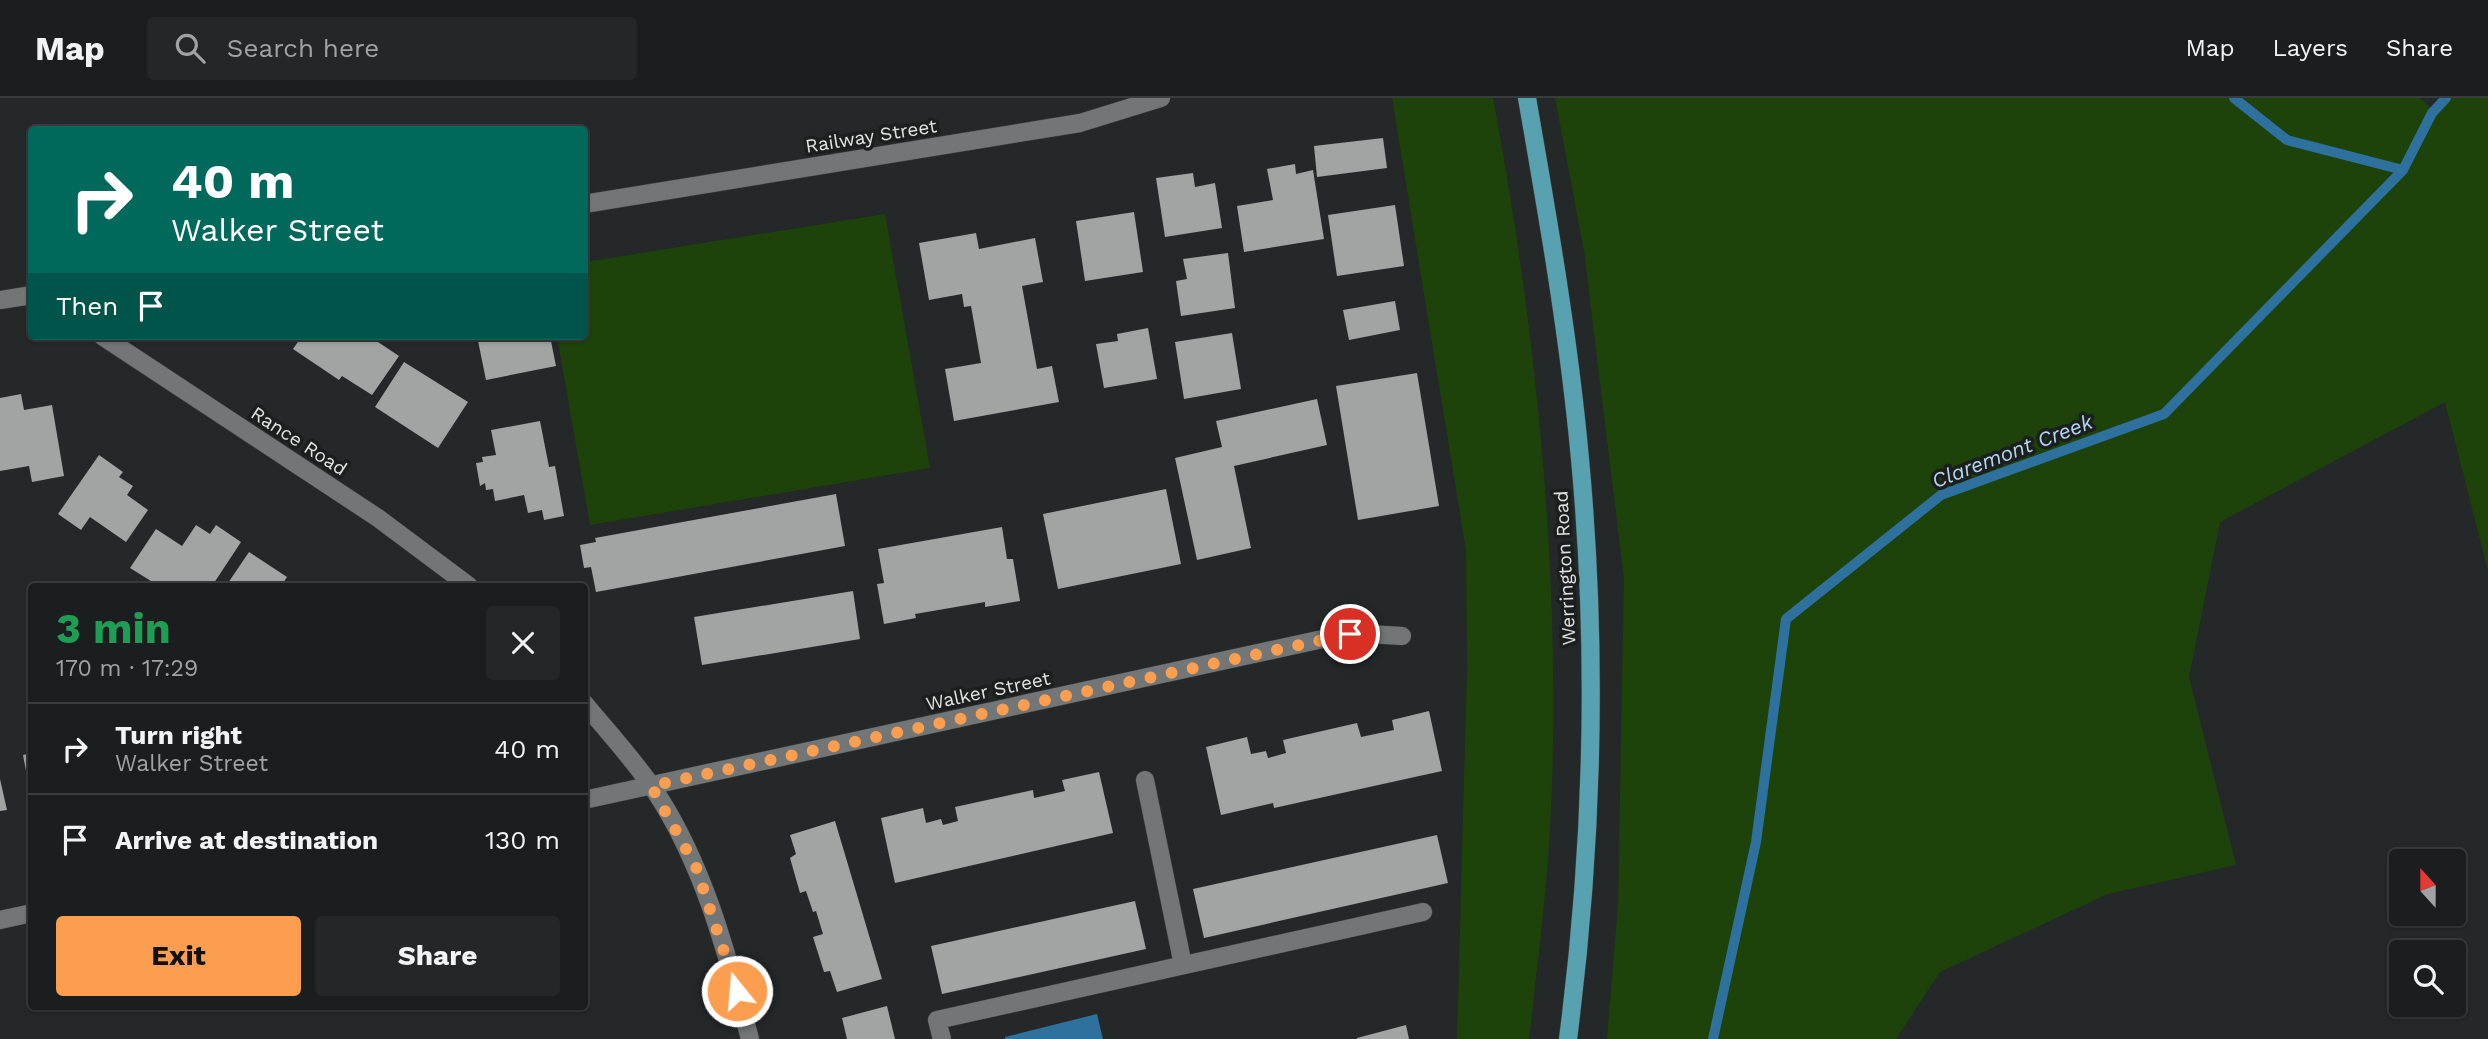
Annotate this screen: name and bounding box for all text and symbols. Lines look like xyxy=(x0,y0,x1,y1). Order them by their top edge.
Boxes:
search box xyxy=(147,17,637,80)
text: Map xyxy=(35,29,105,68)
icon: search xyxy=(171,29,209,67)
text: Search here xyxy=(227,33,379,63)
text: Map xyxy=(2186,34,2234,62)
text: Layers xyxy=(2272,34,2348,62)
text: Share xyxy=(2386,34,2453,62)
street label: Railway Street xyxy=(804,114,938,158)
text: 40 m xyxy=(171,152,294,210)
icon: right xyxy=(56,154,147,245)
text: Walker Street xyxy=(171,211,384,249)
icon: arrive xyxy=(132,287,170,325)
text: Then xyxy=(56,291,118,321)
street label: Rance Road xyxy=(247,402,351,480)
water label: Claremont Creek xyxy=(1928,409,2097,493)
street label: Werrington Road xyxy=(1549,490,1581,646)
text: 3 min xyxy=(56,604,171,653)
pin xyxy=(1320,604,1380,664)
button: close xyxy=(486,606,560,680)
icon: arrive xyxy=(1331,615,1369,653)
text: 170 m · 17:29 xyxy=(56,655,198,682)
street label: Walker Street xyxy=(924,667,1052,715)
text: Turn right xyxy=(115,720,242,750)
icon: right xyxy=(56,730,94,768)
text: 40 m xyxy=(494,734,560,764)
text: Walker Street xyxy=(115,750,268,777)
icon: arrive xyxy=(56,821,94,859)
text: Arrive at destination xyxy=(115,825,378,855)
text: 130 m xyxy=(485,825,560,855)
north arrow xyxy=(2389,849,2466,926)
map controls xyxy=(2389,849,2466,1017)
button: Exit xyxy=(56,916,301,996)
button: Share xyxy=(315,916,560,996)
button: search xyxy=(2389,940,2466,1017)
position arrow xyxy=(700,954,774,1028)

